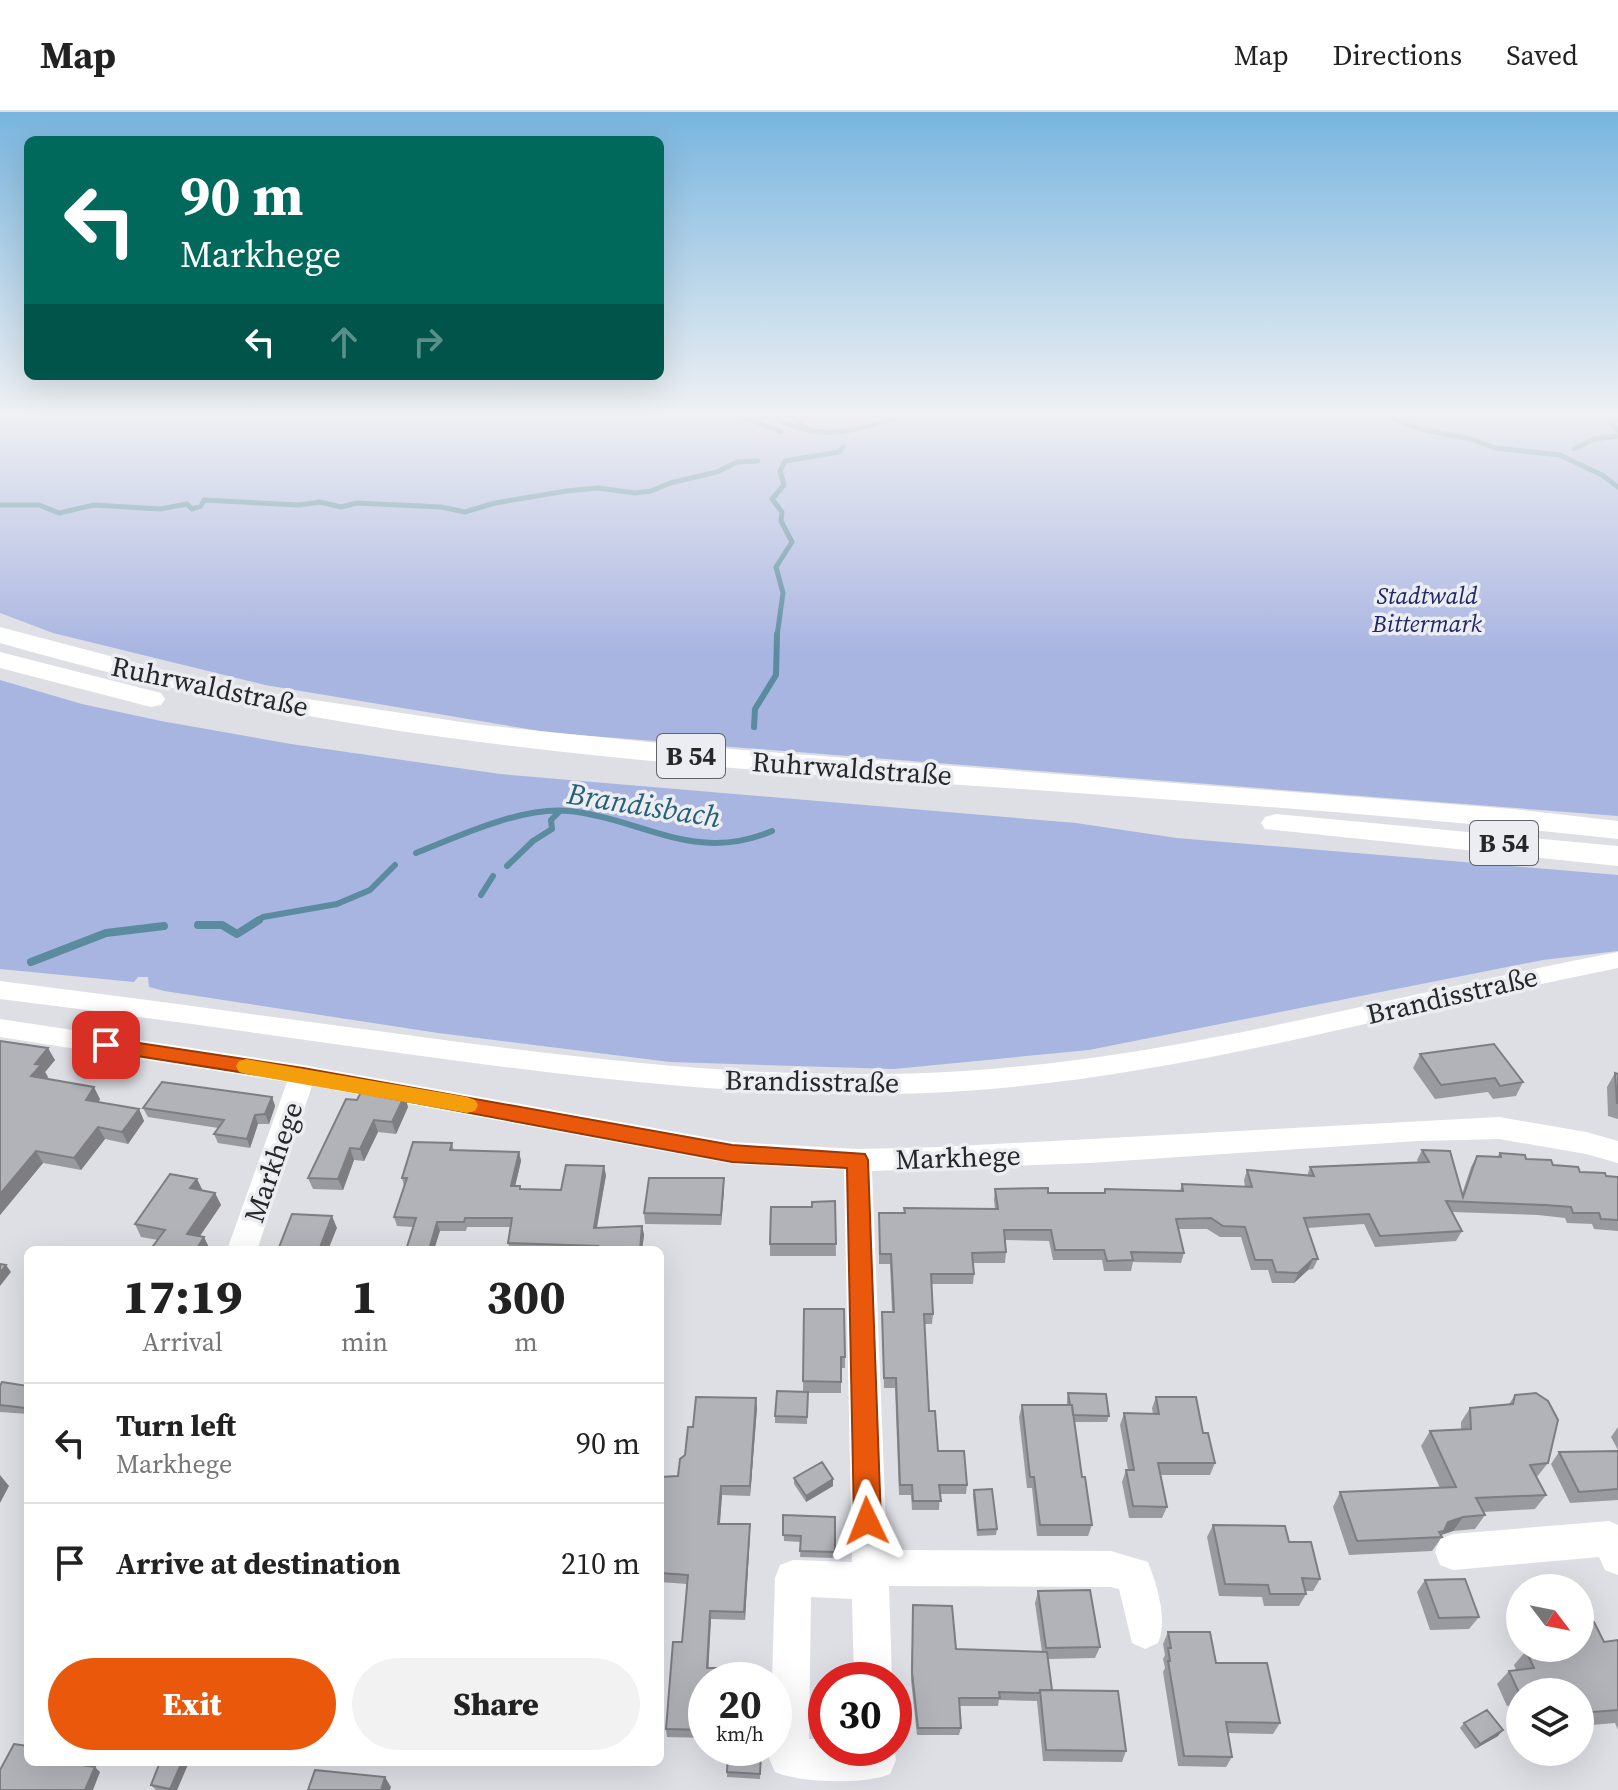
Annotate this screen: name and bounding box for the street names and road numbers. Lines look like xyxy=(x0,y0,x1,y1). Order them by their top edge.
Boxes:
street label: Ruhrwaldstraße xyxy=(108,647,312,725)
road number: B 54 xyxy=(657,734,725,778)
street label: Ruhrwaldstraße xyxy=(751,742,953,794)
road number: B 54 xyxy=(1470,821,1538,865)
street label: Brandisstraße xyxy=(1363,957,1541,1033)
street label: Brandisstraße xyxy=(724,1060,900,1102)
street label: Markhege xyxy=(235,1097,311,1227)
street label: Markhege xyxy=(895,1136,1021,1178)

